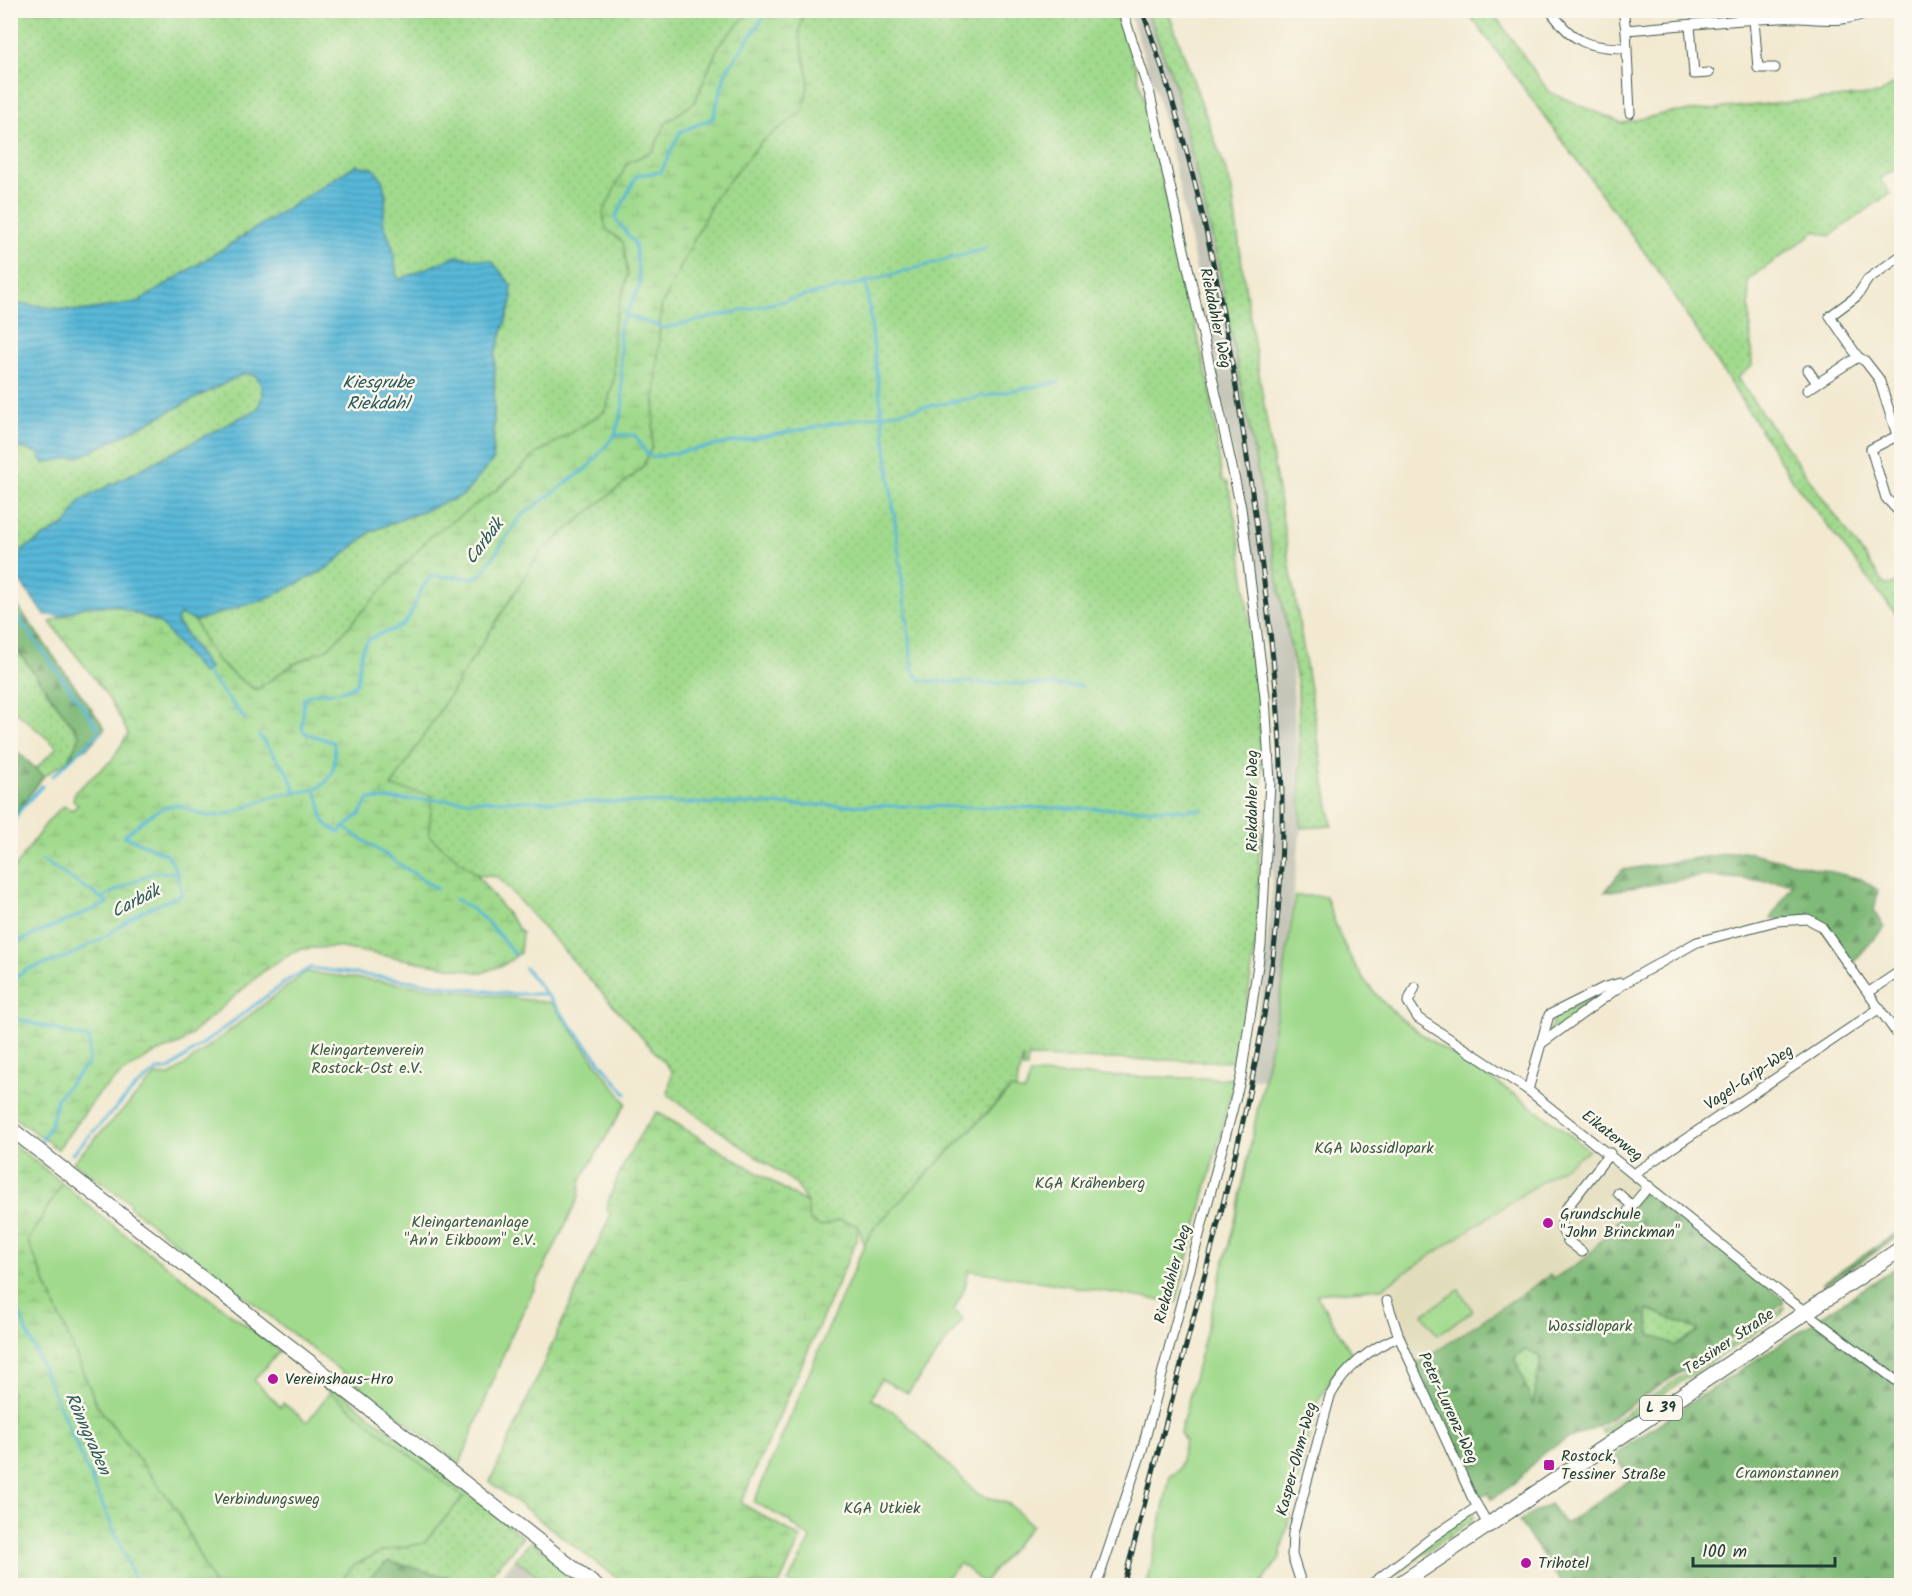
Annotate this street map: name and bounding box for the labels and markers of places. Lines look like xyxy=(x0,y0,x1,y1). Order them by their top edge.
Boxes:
place label: Grundschule "John Brinckman" xyxy=(1560,1202,1681,1245)
marker: Grundschule "John Brinckman" xyxy=(1541,1216,1555,1230)
place label: Vereinshaus-Hro xyxy=(285,1367,394,1392)
marker: Vereinshaus-Hro xyxy=(266,1372,280,1386)
place label: Rostock, Tessiner Straße xyxy=(1561,1444,1666,1487)
marker: Rostock, Tessiner Straße xyxy=(1542,1458,1556,1472)
place label: Trihotel xyxy=(1538,1551,1589,1576)
marker: Trihotel xyxy=(1519,1556,1533,1570)

